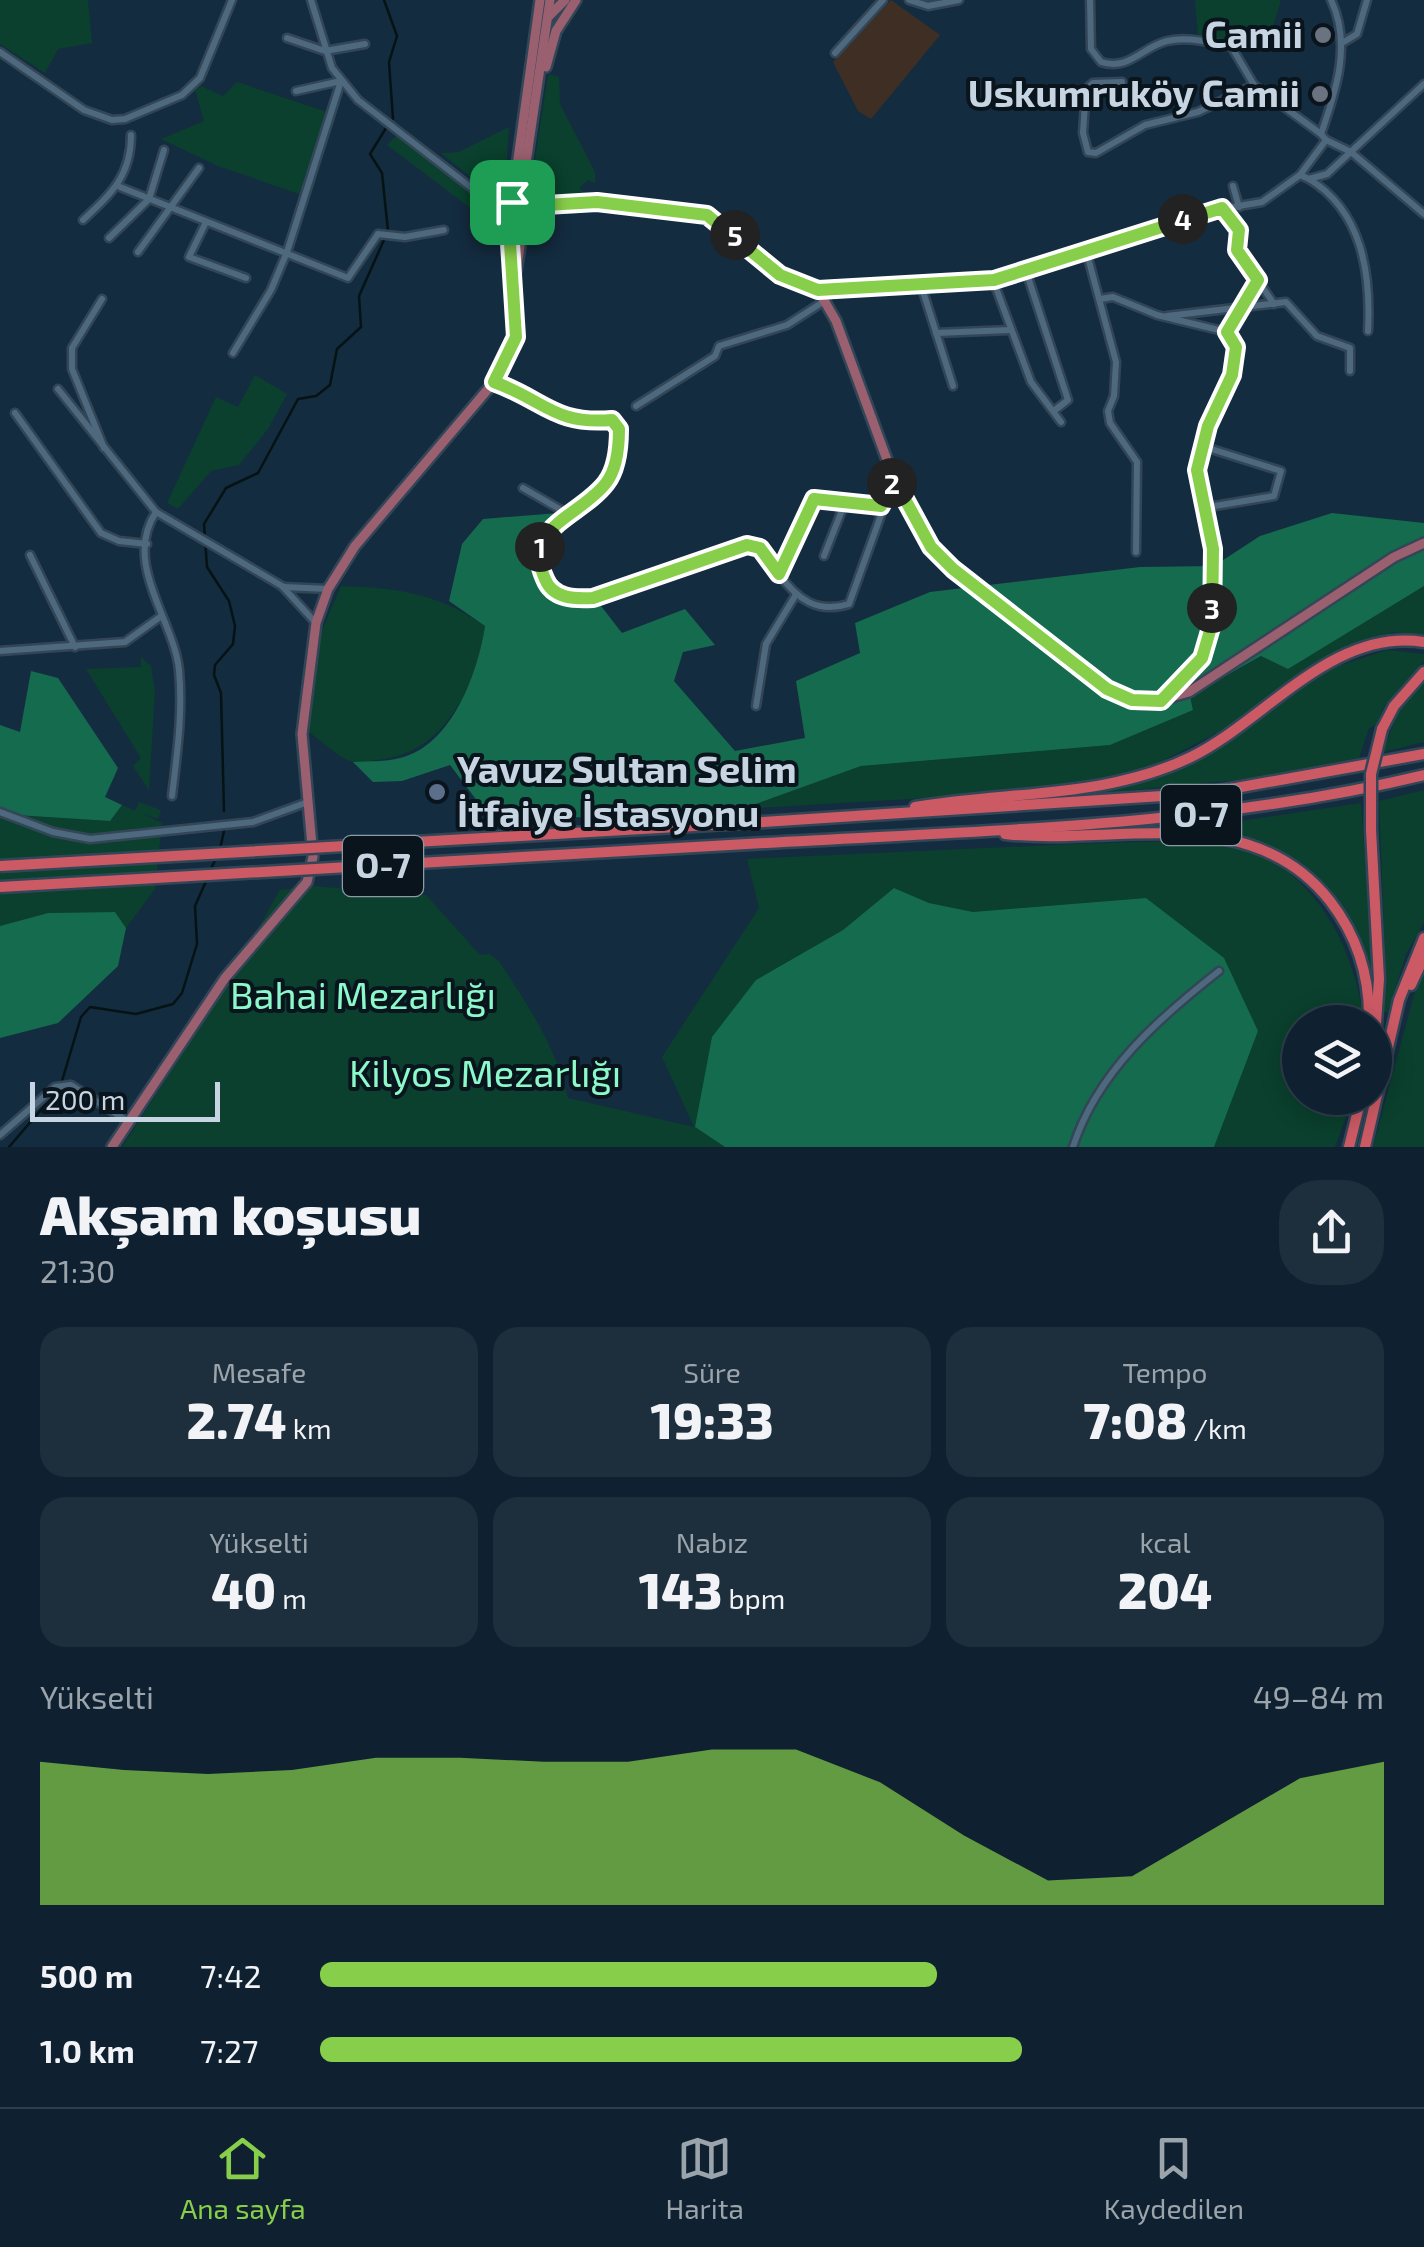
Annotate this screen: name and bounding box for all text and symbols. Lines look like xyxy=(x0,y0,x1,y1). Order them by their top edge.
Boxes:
place label: Camii xyxy=(1204,10,1303,56)
marker: Camii xyxy=(1312,24,1334,46)
place label: Uskumruköy Camii xyxy=(968,69,1300,115)
marker: Uskumruköy Camii xyxy=(1309,83,1331,105)
pin xyxy=(470,160,555,245)
icon: arrive xyxy=(485,175,540,230)
pin: 4 xyxy=(1158,194,1208,244)
text: 4 xyxy=(1174,202,1192,236)
pin: 5 xyxy=(710,210,760,260)
text: 5 xyxy=(727,218,743,252)
pin: 2 xyxy=(867,458,917,508)
text: 2 xyxy=(884,466,900,500)
pin: 1 xyxy=(515,522,565,572)
text: 1 xyxy=(534,530,546,564)
pin: 3 xyxy=(1187,583,1237,633)
text: 3 xyxy=(1204,591,1220,625)
place label: Yavuz Sultan Selim İtfaiye İstasyonu xyxy=(457,745,797,835)
marker: Yavuz Sultan Selim İtfaiye İstasyonu xyxy=(426,781,448,803)
road number: O-7 xyxy=(1161,785,1241,845)
road number: O-7 xyxy=(343,836,423,896)
park label: Bahai Mezarlığı xyxy=(230,971,496,1017)
map controls xyxy=(1282,1005,1392,1115)
button: layers xyxy=(1282,1005,1392,1115)
park label: Kilyos Mezarlığı xyxy=(349,1049,621,1095)
scale bar xyxy=(30,1077,220,1122)
text: 200 m xyxy=(45,1082,125,1116)
text: Akşam koşusu xyxy=(40,1180,422,1246)
button: share xyxy=(1279,1180,1384,1285)
text: 21:30 xyxy=(40,1251,115,1289)
text: Mesafe xyxy=(212,1355,306,1389)
text: Süre xyxy=(683,1355,741,1389)
text: Tempo xyxy=(1123,1355,1207,1389)
text: 2.74 xyxy=(187,1389,286,1449)
text: 19:33 xyxy=(650,1389,774,1449)
text: 7:08 xyxy=(1083,1389,1187,1449)
text: km xyxy=(286,1411,331,1445)
text: /km xyxy=(1187,1411,1247,1445)
text: Yükselti xyxy=(209,1525,309,1559)
text: Nabız xyxy=(676,1525,748,1559)
text: kcal xyxy=(1139,1525,1191,1559)
text: 40 xyxy=(211,1559,276,1619)
text: 143 xyxy=(639,1559,722,1619)
text: 204 xyxy=(1118,1559,1212,1619)
text: m xyxy=(276,1581,307,1615)
text: bpm xyxy=(722,1581,785,1615)
text: Yükselti xyxy=(40,1677,154,1715)
text: 49–84 m xyxy=(1253,1677,1384,1715)
text: 500 m xyxy=(40,1956,133,1994)
text: 7:42 xyxy=(200,1956,262,1994)
text: 1.0 km xyxy=(40,2031,135,2069)
text: 7:27 xyxy=(200,2031,258,2069)
tab: Ana sayfa xyxy=(180,2131,306,2225)
tab: Harita xyxy=(666,2131,744,2225)
tab: Kaydedilen xyxy=(1104,2131,1244,2225)

